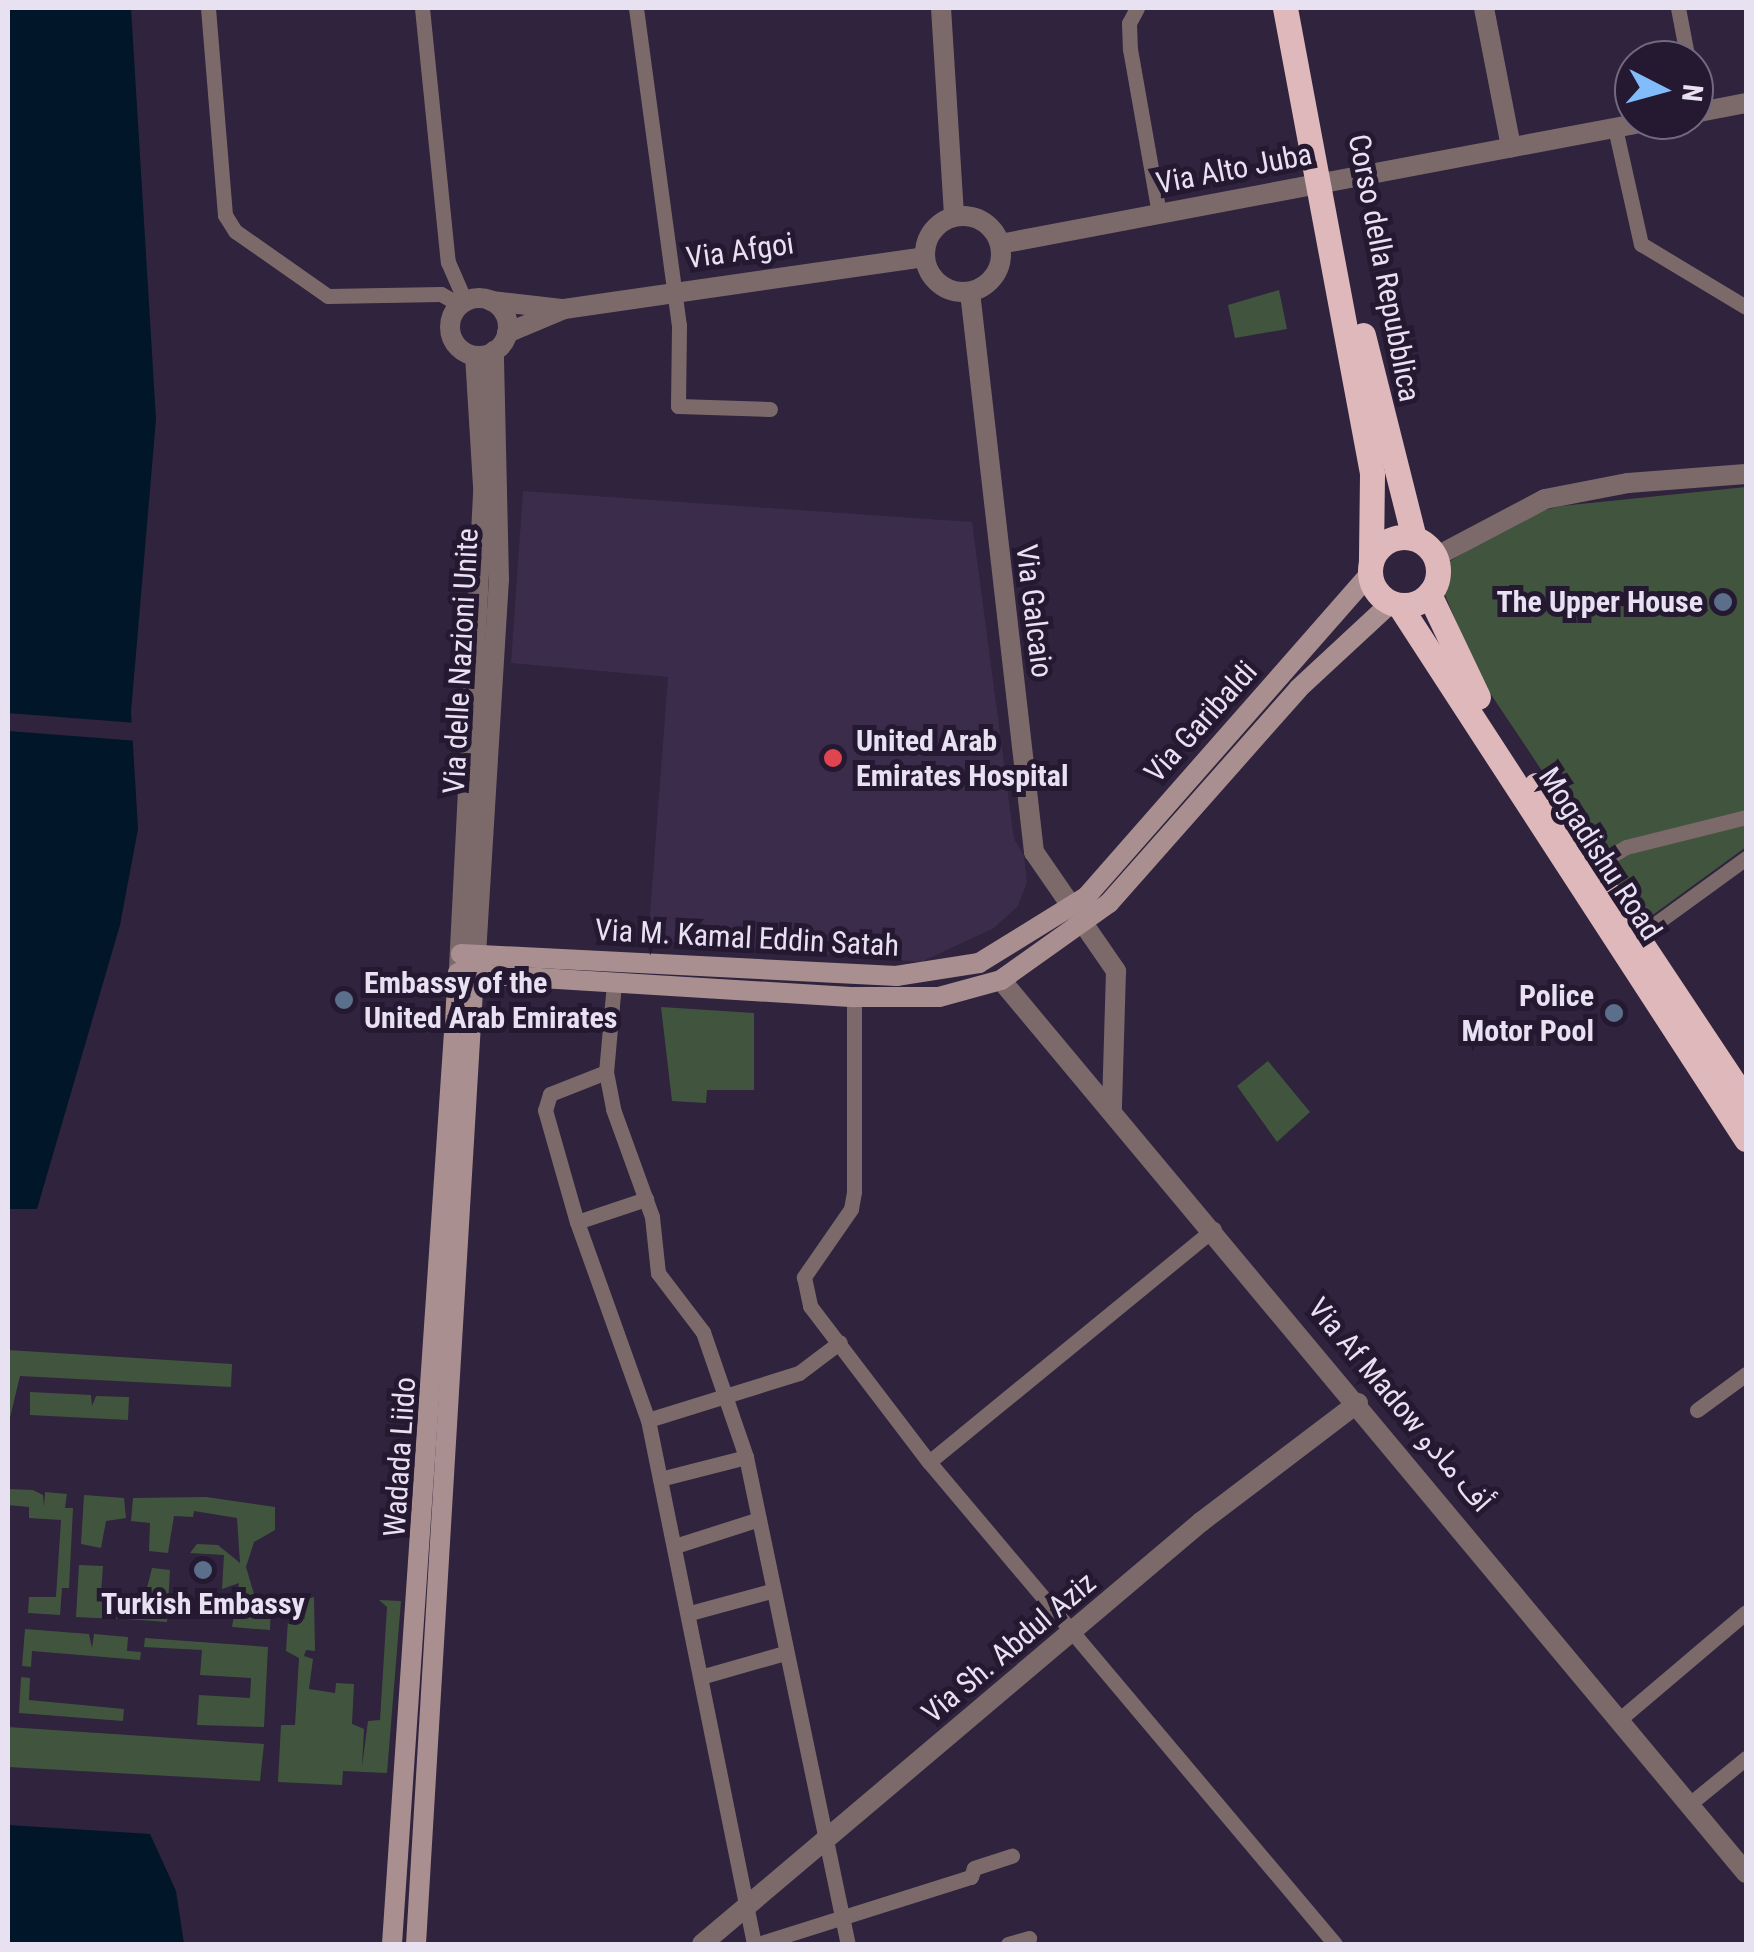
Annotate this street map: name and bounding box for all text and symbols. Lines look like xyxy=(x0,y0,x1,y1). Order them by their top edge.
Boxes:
north arrow xyxy=(1614,40,1714,140)
text: N xyxy=(1675,83,1710,103)
street label: Corso della Repubblica xyxy=(1340,131,1428,405)
street label: Via Alto Juba xyxy=(1153,136,1315,202)
street label: Via Afgoi xyxy=(684,226,796,276)
street label: Via delle Nazioni Unite xyxy=(436,527,486,795)
street label: Via Galcaio xyxy=(1008,542,1060,680)
place label: The Upper House xyxy=(1497,584,1703,620)
marker: The Upper House xyxy=(1712,591,1734,613)
street label: Via Garibaldi xyxy=(1137,654,1265,790)
place label: United Arab Emirates Hospital xyxy=(856,723,1069,794)
marker: United Arab Emirates Hospital xyxy=(820,745,846,771)
street label: Mogadishu Road xyxy=(1531,761,1669,947)
street label: Via M. Kamal Eddin Satah xyxy=(594,912,900,964)
place label: Embassy of the United Arab Emirates xyxy=(364,965,617,1036)
place label: Police Motor Pool xyxy=(1462,978,1594,1048)
marker: Embassy of the United Arab Emirates xyxy=(333,989,355,1011)
marker: Police Motor Pool xyxy=(1603,1002,1625,1024)
street label: Via Af Madow أف مادو xyxy=(1300,1291,1500,1519)
street label: Wadada Liido xyxy=(376,1376,424,1538)
marker: Turkish Embassy xyxy=(192,1559,214,1581)
street label: Via Sh. Abdul Aziz xyxy=(915,1565,1103,1731)
place label: Turkish Embassy xyxy=(101,1586,305,1622)

